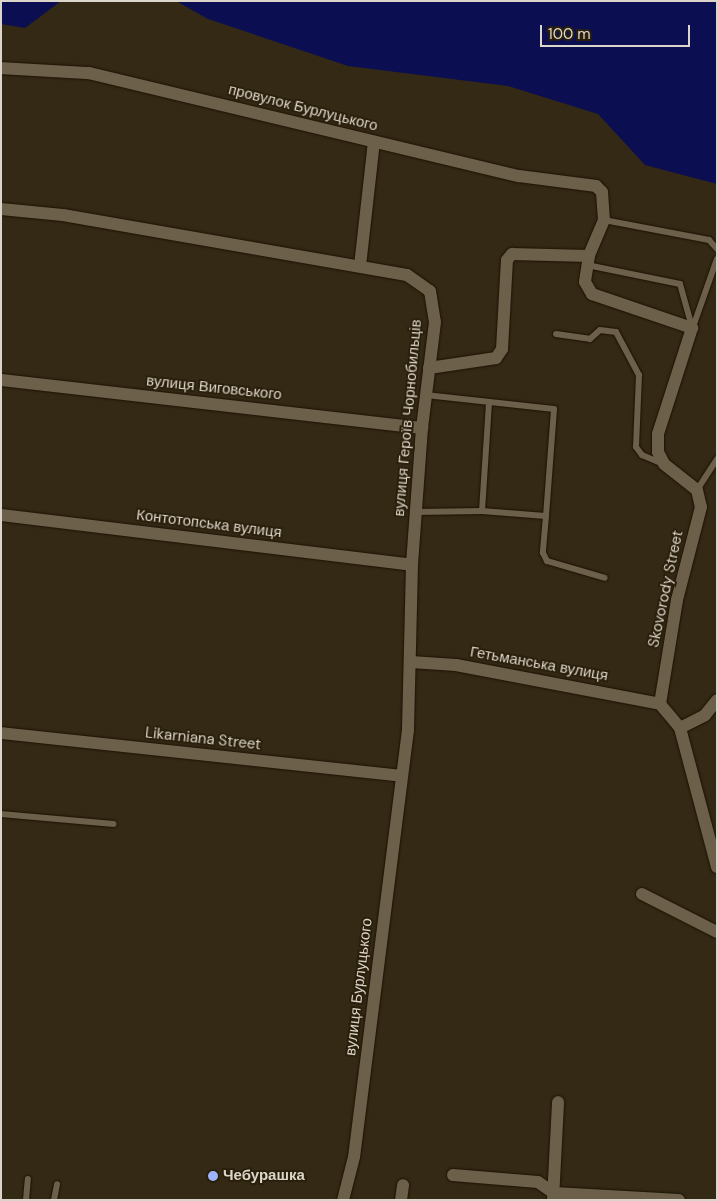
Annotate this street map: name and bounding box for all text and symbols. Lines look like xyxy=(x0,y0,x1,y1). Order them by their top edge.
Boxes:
scale bar xyxy=(543,15,693,47)
text: 100 m xyxy=(548,24,591,44)
street label: провулок Бурлуцького xyxy=(226,81,380,135)
street label: вулиця Героїв Чорнобильців xyxy=(390,319,426,517)
street label: вулиця Виговського xyxy=(145,372,283,404)
street label: Контотопська вулиця xyxy=(135,506,283,542)
street label: Skovorody Street xyxy=(645,529,687,649)
street label: Гетьманська вулиця xyxy=(469,643,609,685)
street label: Likarniana Street xyxy=(144,724,262,754)
street label: вулиця Бурлуцького xyxy=(342,917,376,1057)
place label: Чебурашка xyxy=(223,1167,305,1185)
marker: Чебурашка xyxy=(207,1170,219,1182)

